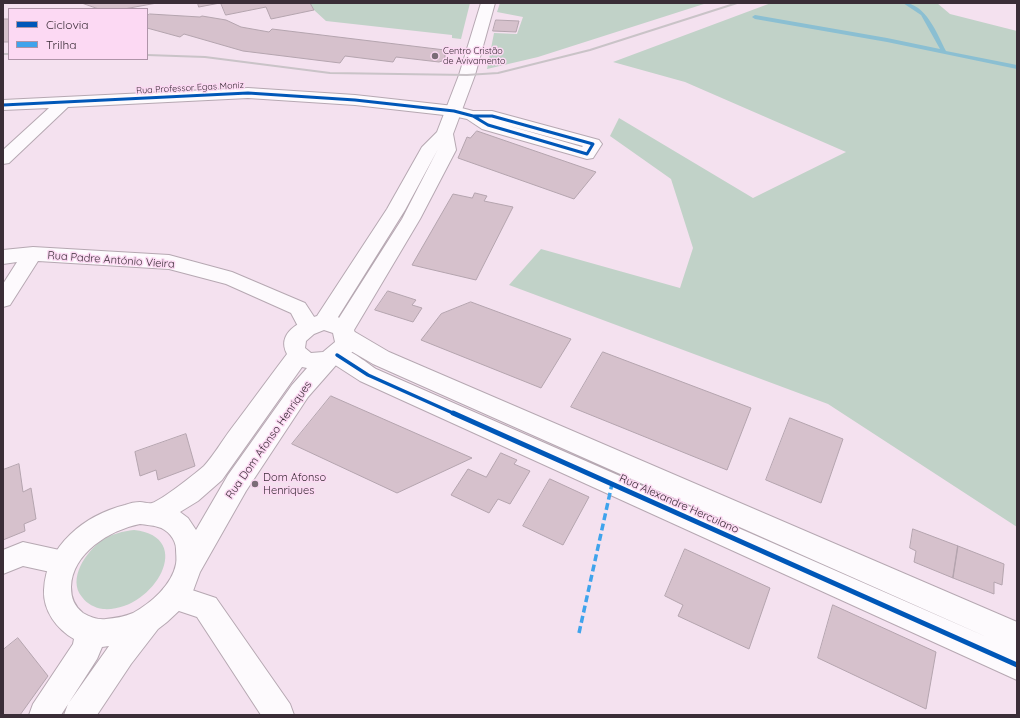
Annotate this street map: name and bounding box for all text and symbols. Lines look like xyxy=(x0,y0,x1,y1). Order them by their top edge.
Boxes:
legend xyxy=(8,8,148,60)
text: Ciclovia xyxy=(46,17,89,32)
text: Trilha xyxy=(46,37,77,52)
place label: Centro Cristão de Avivamento xyxy=(443,46,505,67)
marker: Centro Cristão de Avivamento xyxy=(430,51,440,61)
street label: Rua Professor Egas Moniz xyxy=(136,80,244,96)
street label: Rua Padre António Vieira xyxy=(47,249,175,271)
street label: Rua Dom Afonso Henriques xyxy=(223,379,315,501)
place label: Dom Afonso Henriques xyxy=(263,471,326,497)
street label: Rua Alexandre Herculano xyxy=(617,472,741,536)
marker: Dom Afonso Henriques xyxy=(250,479,260,489)

